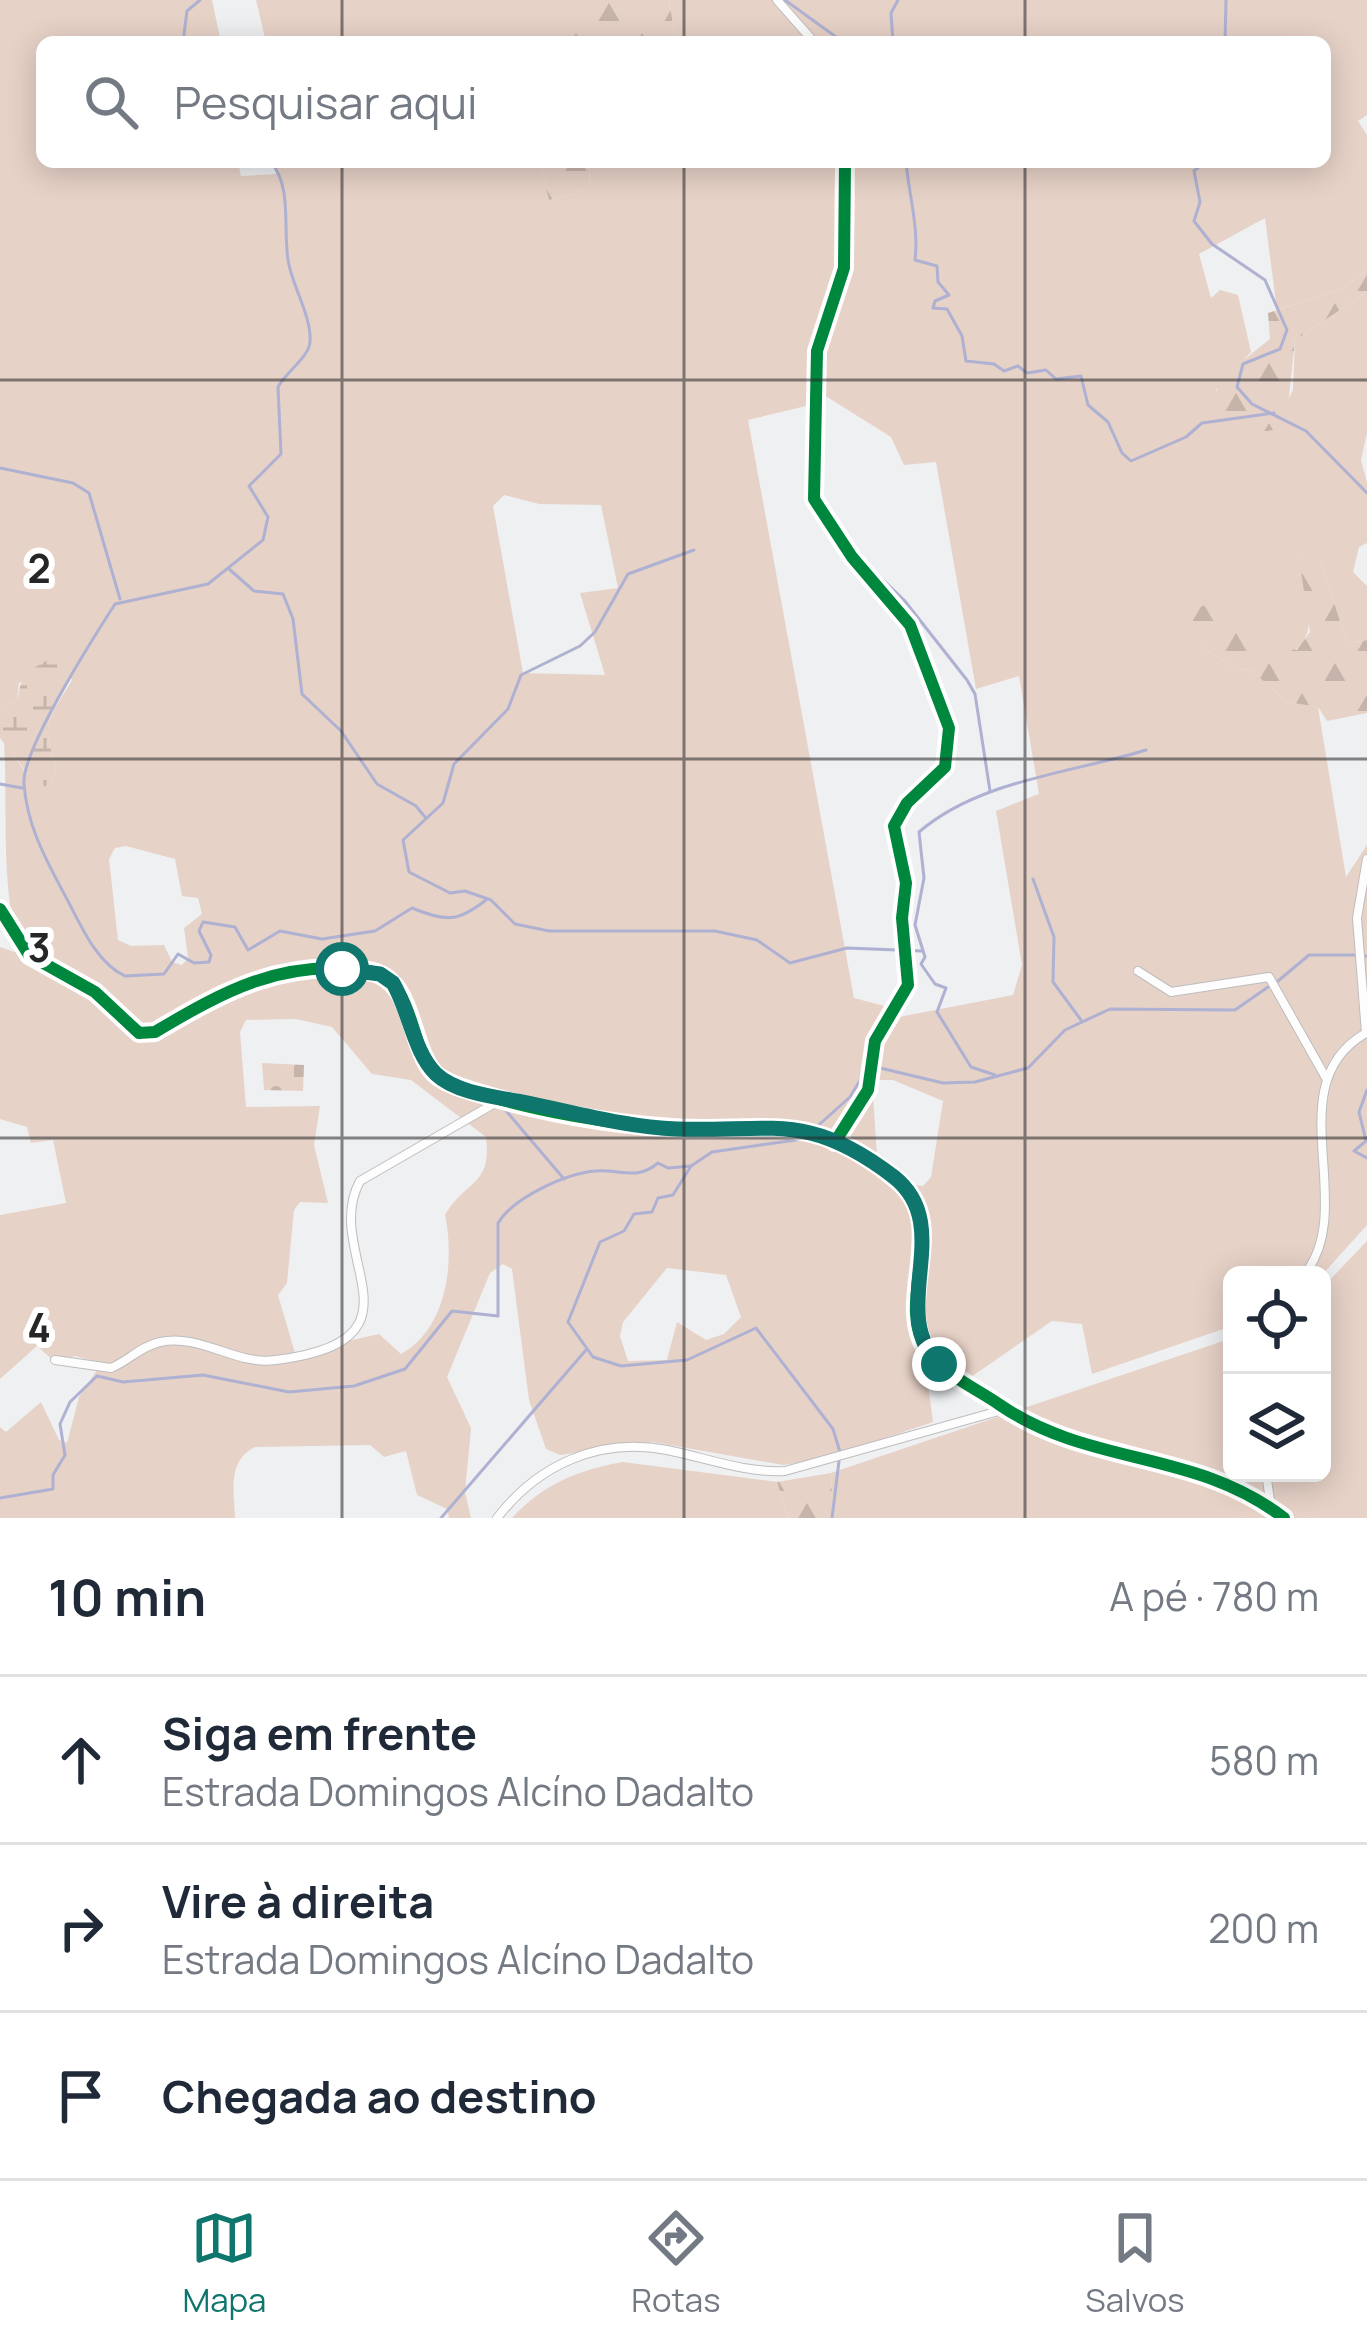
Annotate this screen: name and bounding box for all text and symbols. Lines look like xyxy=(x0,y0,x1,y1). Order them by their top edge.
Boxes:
search box xyxy=(36,36,1331,168)
icon: search xyxy=(78,69,144,135)
text: Pesquisar aqui xyxy=(174,71,478,133)
text: 2 xyxy=(27,541,51,595)
text: 3 xyxy=(28,920,50,974)
route start xyxy=(315,942,369,996)
map controls xyxy=(1223,1266,1331,1482)
button: locate xyxy=(1223,1266,1331,1374)
text: 4 xyxy=(27,1300,51,1354)
route end xyxy=(912,1337,966,1391)
button: layers xyxy=(1223,1374,1331,1482)
text: 10 min xyxy=(48,1562,206,1631)
text: A pé · 780 m xyxy=(1109,1569,1319,1623)
text: Siga em frente xyxy=(162,1702,477,1764)
icon: ahead xyxy=(48,1727,114,1793)
text: 580 m xyxy=(1209,1733,1319,1787)
text: Estrada Domingos Alcíno Dadalto xyxy=(162,1764,754,1818)
text: Vire à direita xyxy=(162,1870,434,1932)
icon: right xyxy=(48,1895,114,1961)
text: 200 m xyxy=(1208,1901,1319,1955)
text: Estrada Domingos Alcíno Dadalto xyxy=(162,1932,754,1986)
icon: arrive xyxy=(48,2063,114,2129)
text: Chegada ao destino xyxy=(162,2065,596,2127)
tab: Mapa xyxy=(182,2205,266,2322)
tab: Rotas xyxy=(631,2205,720,2322)
tab: Salvos xyxy=(1085,2205,1185,2322)

